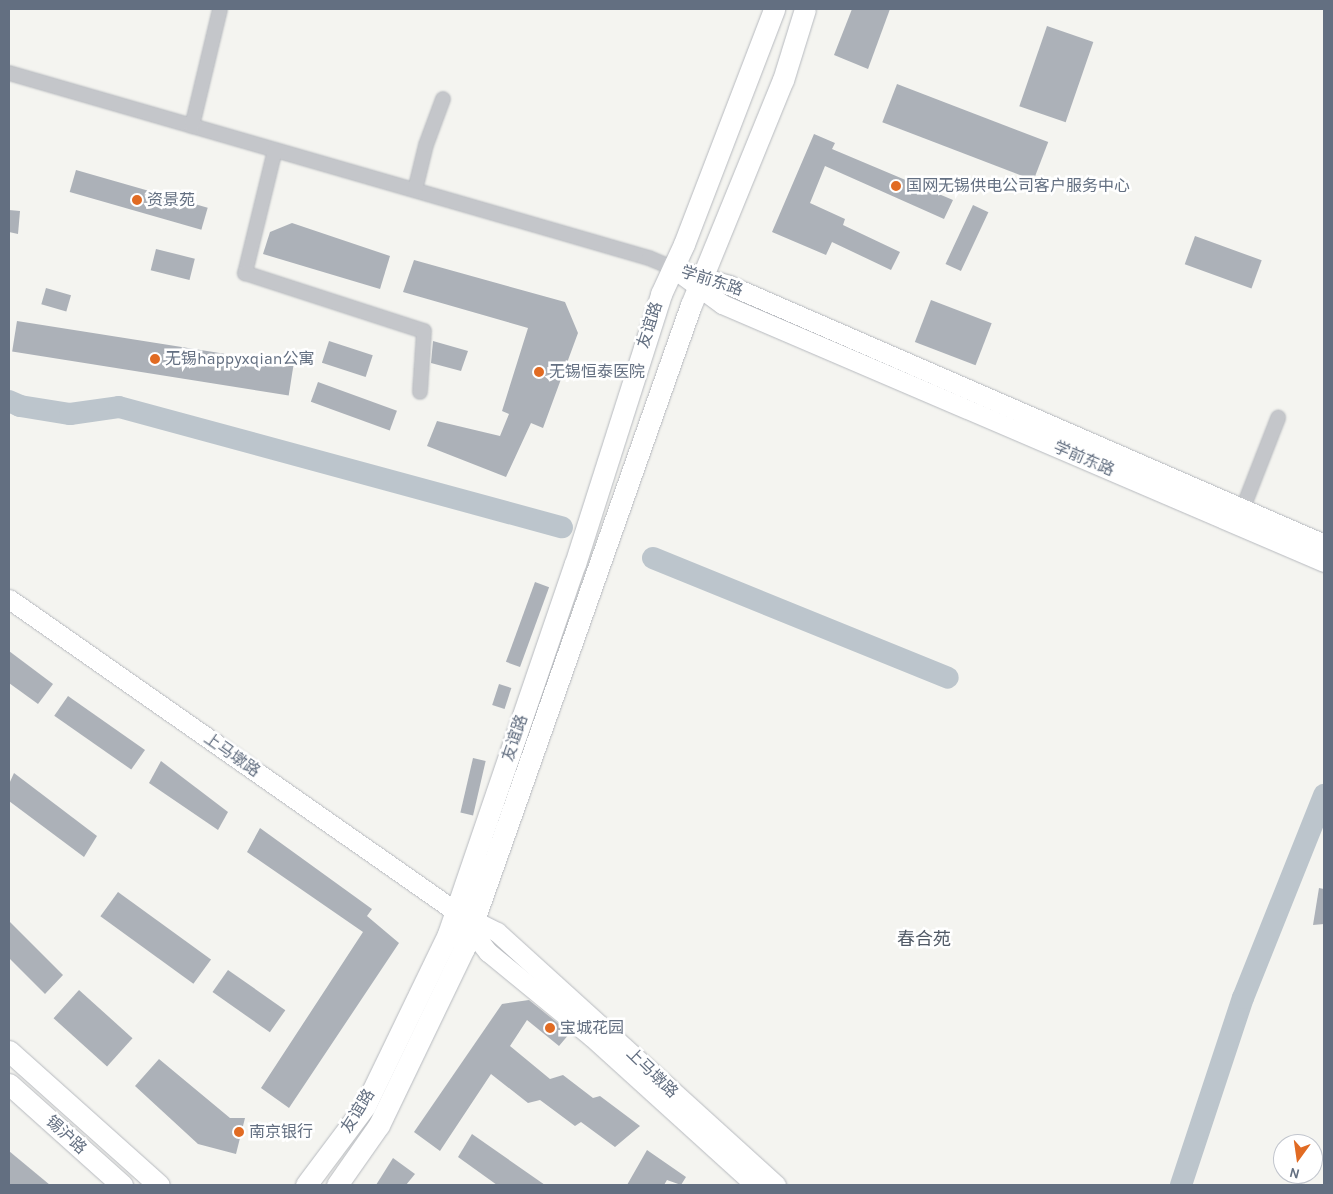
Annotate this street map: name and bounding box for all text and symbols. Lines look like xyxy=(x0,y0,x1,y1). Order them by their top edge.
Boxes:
place label: 国网无锡供电公司客户服务中心 xyxy=(906,176,1130,196)
marker: 国网无锡供电公司客户服务中心 xyxy=(890,180,902,192)
place label: 资景苑 xyxy=(147,190,195,210)
marker: 资景苑 xyxy=(131,194,143,206)
street label: 学前东路 xyxy=(679,262,745,300)
street label: 友谊路 xyxy=(633,299,667,351)
place label: 无锡happyxqian公寓 xyxy=(165,349,314,369)
marker: 无锡happyxqian公寓 xyxy=(149,353,161,365)
place label: 无锡恒泰医院 xyxy=(549,362,645,382)
marker: 无锡恒泰医院 xyxy=(533,366,545,378)
street label: 学前东路 xyxy=(1051,438,1117,480)
street label: 友谊路 xyxy=(498,712,532,764)
street label: 上马墩路 xyxy=(200,729,264,781)
district label: 春合苑 xyxy=(897,928,951,950)
place label: 宝城花园 xyxy=(560,1018,624,1038)
marker: 宝城花园 xyxy=(544,1022,556,1034)
street label: 上马墩路 xyxy=(622,1044,682,1102)
street label: 友谊路 xyxy=(337,1086,379,1136)
street label: 锡沪路 xyxy=(42,1112,90,1158)
place label: 南京银行 xyxy=(249,1122,313,1142)
marker: 南京银行 xyxy=(233,1126,245,1138)
north arrow xyxy=(1273,1134,1323,1184)
text: N xyxy=(1288,1164,1301,1183)

